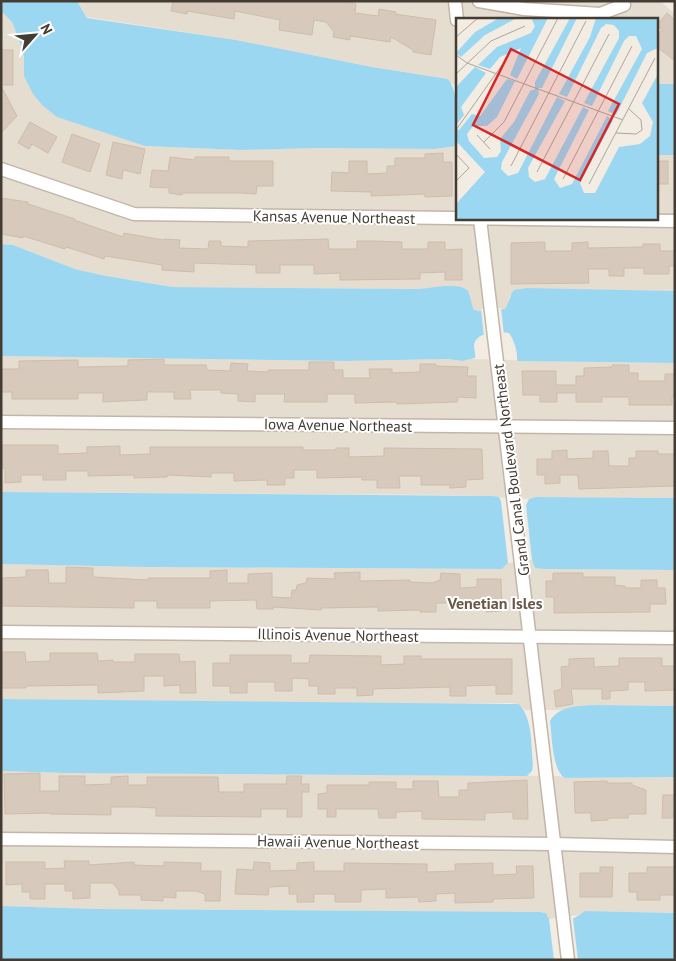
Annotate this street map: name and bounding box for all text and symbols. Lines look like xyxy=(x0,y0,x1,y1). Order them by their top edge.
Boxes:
north arrow xyxy=(10,10,60,60)
inset map xyxy=(456,18,658,220)
text: N xyxy=(36,21,57,37)
street label: Kansas Avenue Northeast xyxy=(253,206,415,228)
street label: Grand Canal Boulevard Northeast xyxy=(489,363,533,577)
street label: Iowa Avenue Northeast xyxy=(264,414,412,436)
district label: Venetian Isles xyxy=(447,593,543,613)
street label: Illinois Avenue Northeast xyxy=(257,624,419,646)
street label: Hawaii Avenue Northeast xyxy=(257,831,419,853)

